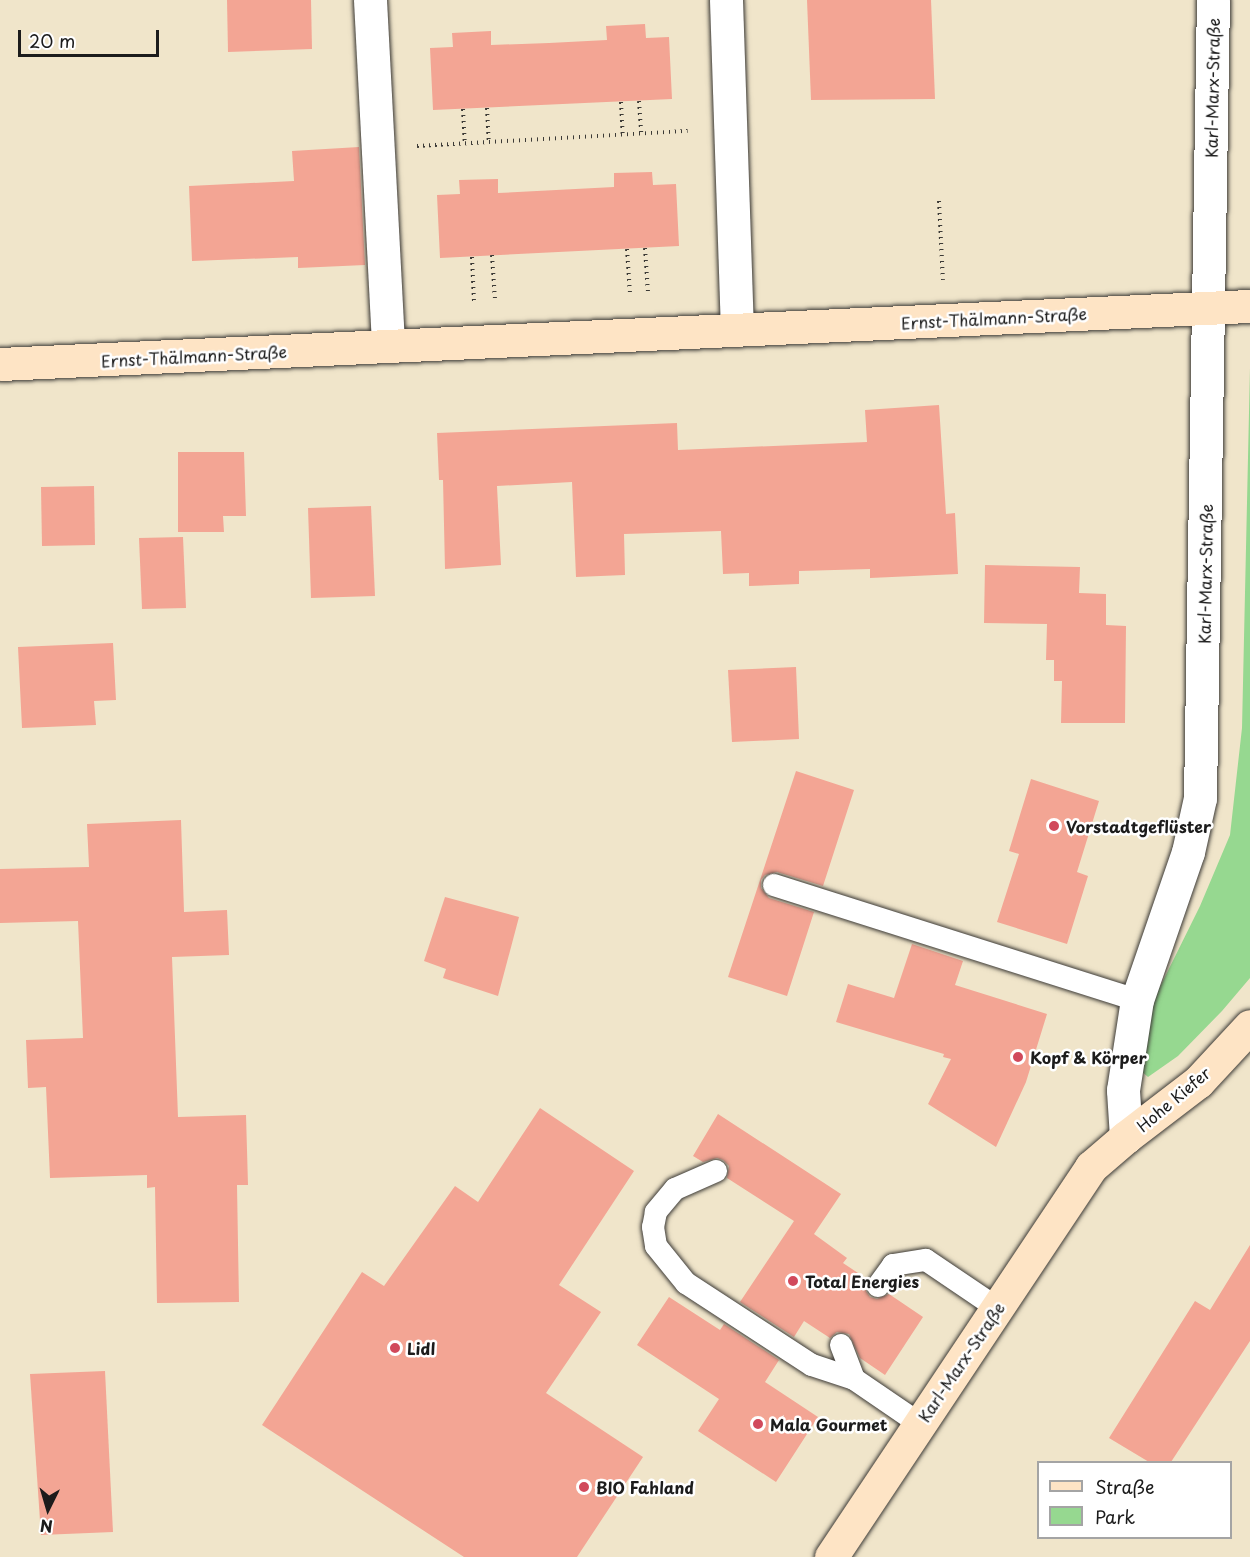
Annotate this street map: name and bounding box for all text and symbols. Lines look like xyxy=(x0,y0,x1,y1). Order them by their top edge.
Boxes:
scale bar xyxy=(21,18,162,56)
street label: Karl-Marx-Straße xyxy=(1201,18,1223,158)
text: 20 m xyxy=(29,27,75,54)
street label: Ernst-Thälmann-Straße xyxy=(901,304,1087,332)
street label: Ernst-Thälmann-Straße xyxy=(101,342,287,370)
street label: Karl-Marx-Straße xyxy=(1194,504,1216,644)
place label: Vorstadtgeflüster xyxy=(1066,816,1211,836)
marker: Vorstadtgeflüster xyxy=(1047,819,1061,833)
place label: Kopf & Körper xyxy=(1030,1047,1147,1067)
marker: Kopf & Körper xyxy=(1011,1050,1025,1064)
street label: Hohe Kiefer xyxy=(1132,1063,1214,1135)
place label: Total Energies xyxy=(805,1271,919,1291)
marker: Total Energies xyxy=(786,1274,800,1288)
street label: Karl-Marx-Straße xyxy=(914,1299,1008,1425)
place label: Lidl xyxy=(407,1338,435,1358)
marker: Lidl xyxy=(388,1341,402,1355)
place label: Mala Gourmet xyxy=(770,1414,888,1434)
marker: Mala Gourmet xyxy=(751,1417,765,1431)
legend xyxy=(1037,1461,1232,1539)
text: Straße xyxy=(1095,1473,1155,1500)
place label: BIO Fahland xyxy=(596,1477,697,1497)
north arrow xyxy=(18,1479,78,1539)
marker: BIO Fahland xyxy=(577,1480,591,1494)
text: Park xyxy=(1095,1503,1135,1530)
text: N xyxy=(39,1514,54,1539)

